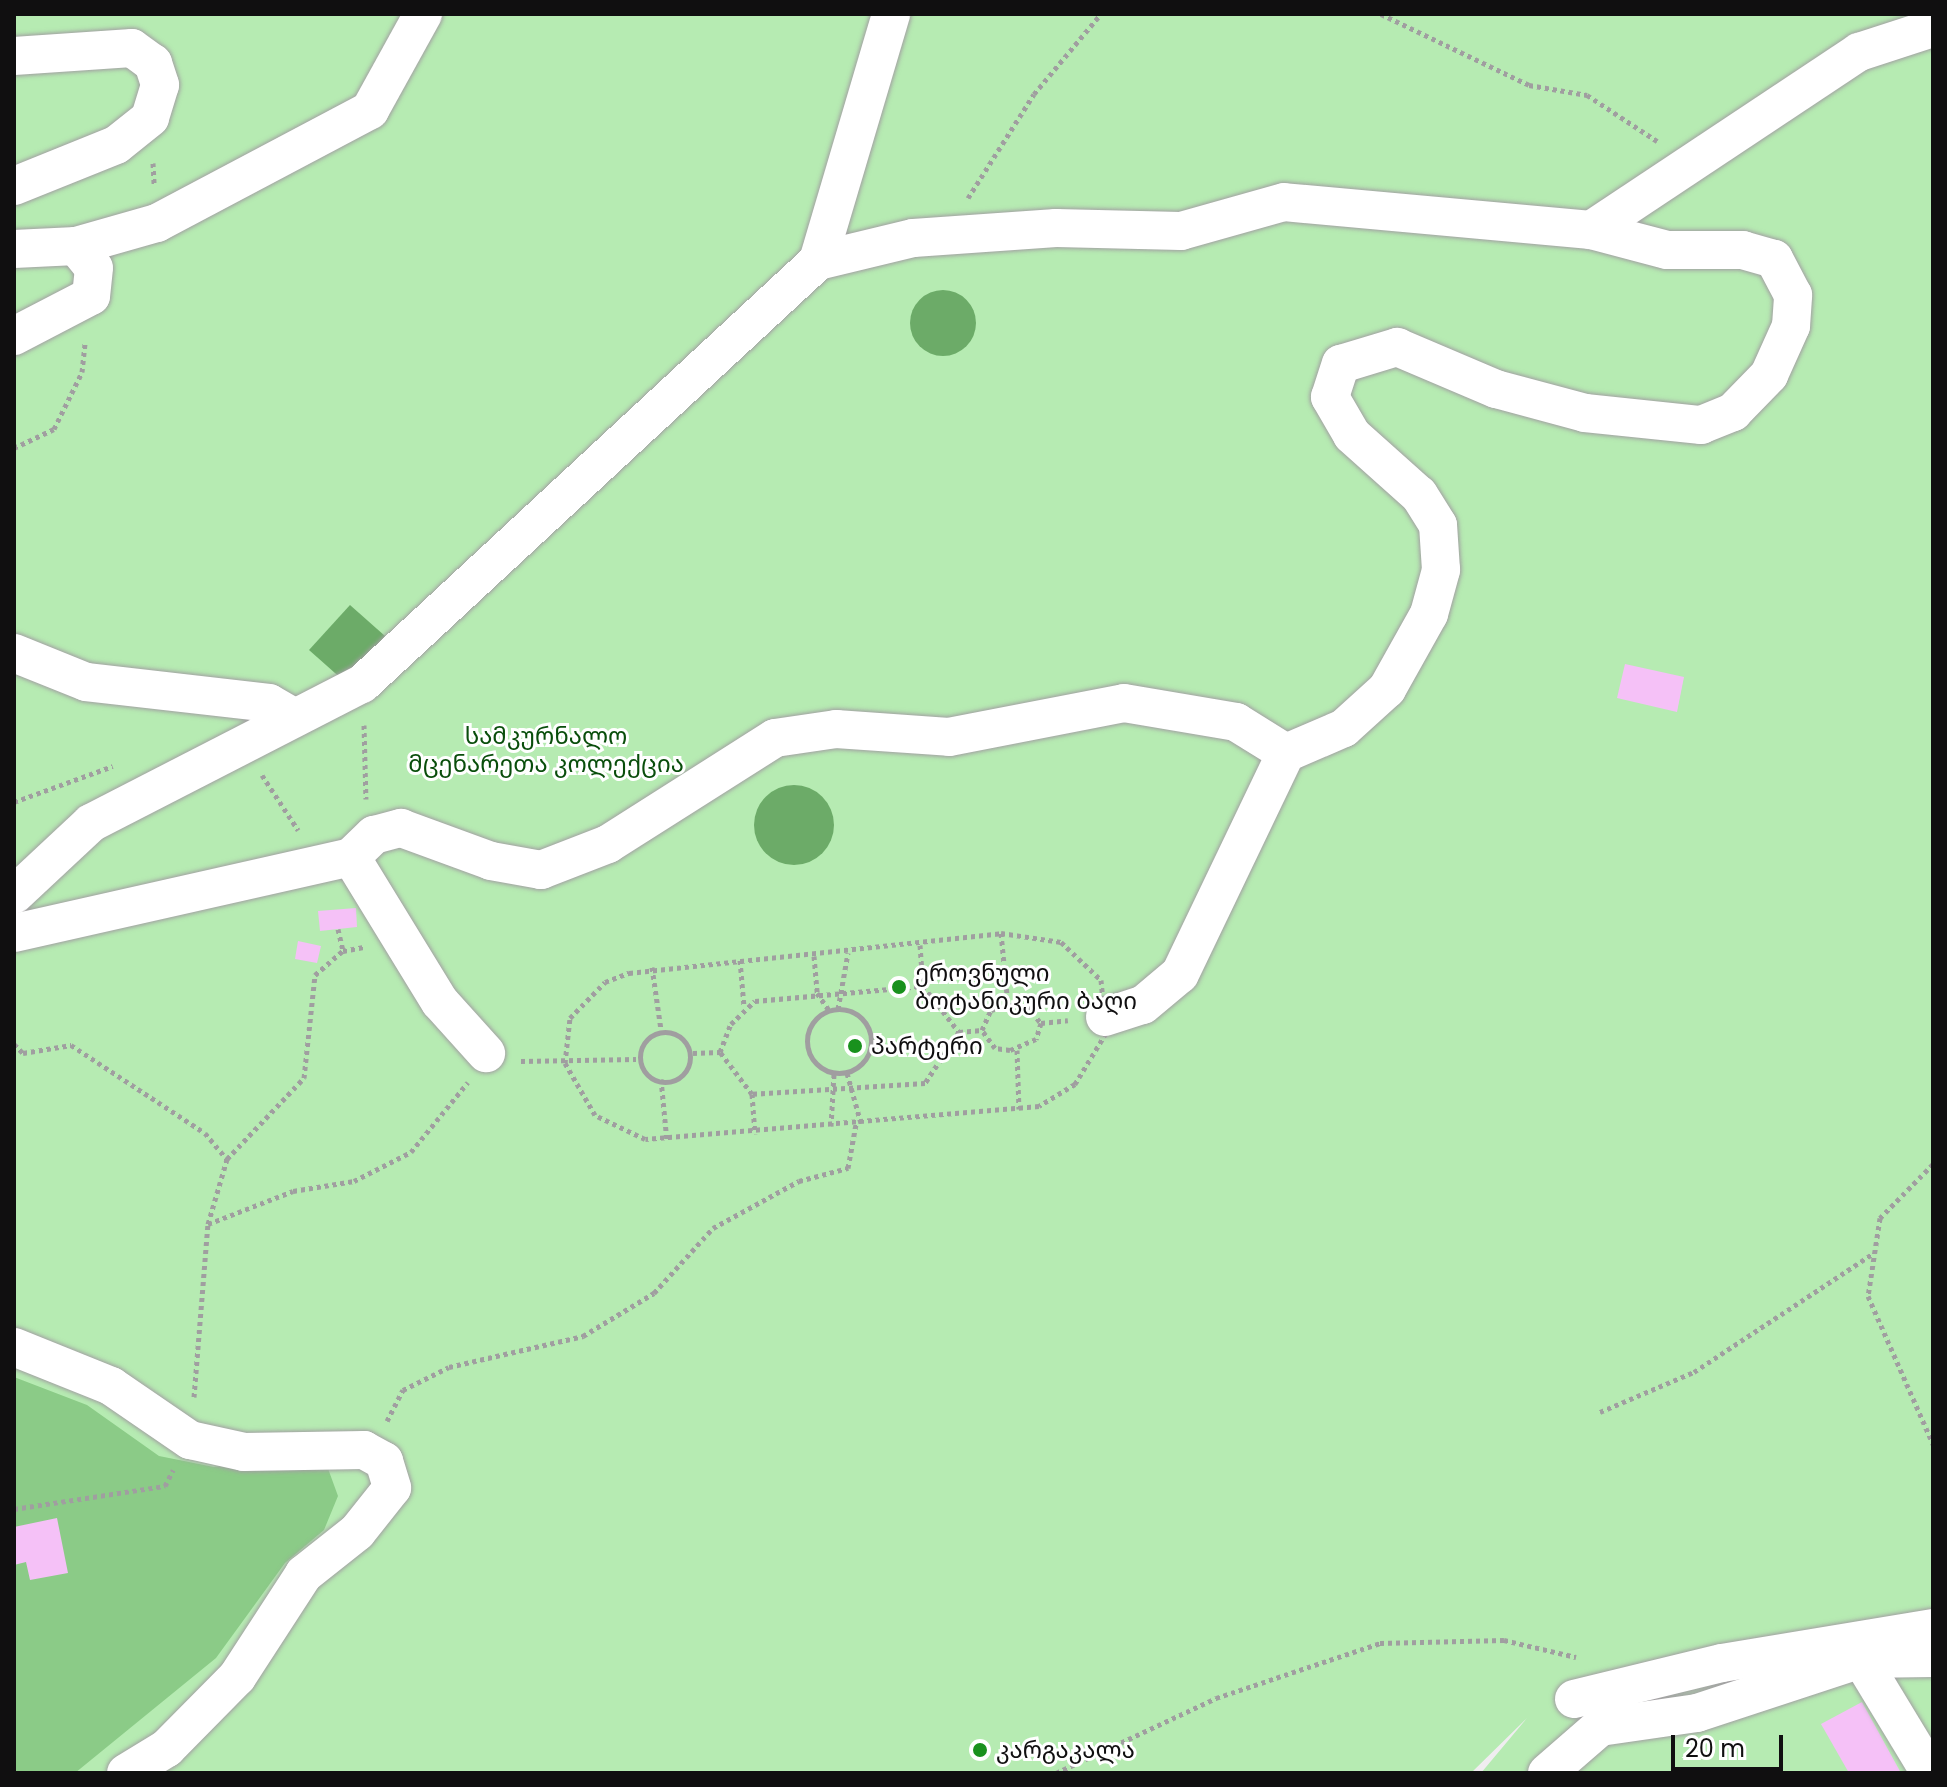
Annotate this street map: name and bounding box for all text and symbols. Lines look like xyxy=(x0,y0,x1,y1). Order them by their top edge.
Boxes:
park label: სამკურნალო მცენარეთა კოლექცია xyxy=(408,722,684,778)
place label: ეროვნული ბოტანიკური ბაღი xyxy=(915,959,1137,1015)
marker: ეროვნული ბოტანიკური ბაღი xyxy=(890,978,908,996)
place label: პარტერი xyxy=(871,1032,983,1060)
marker: პარტერი xyxy=(846,1037,864,1055)
scale bar xyxy=(1675,1719,1787,1769)
text: 20 m xyxy=(1685,1732,1745,1765)
place label: კარგაკალა xyxy=(996,1736,1135,1764)
marker: კარგაკალა xyxy=(971,1741,989,1759)

